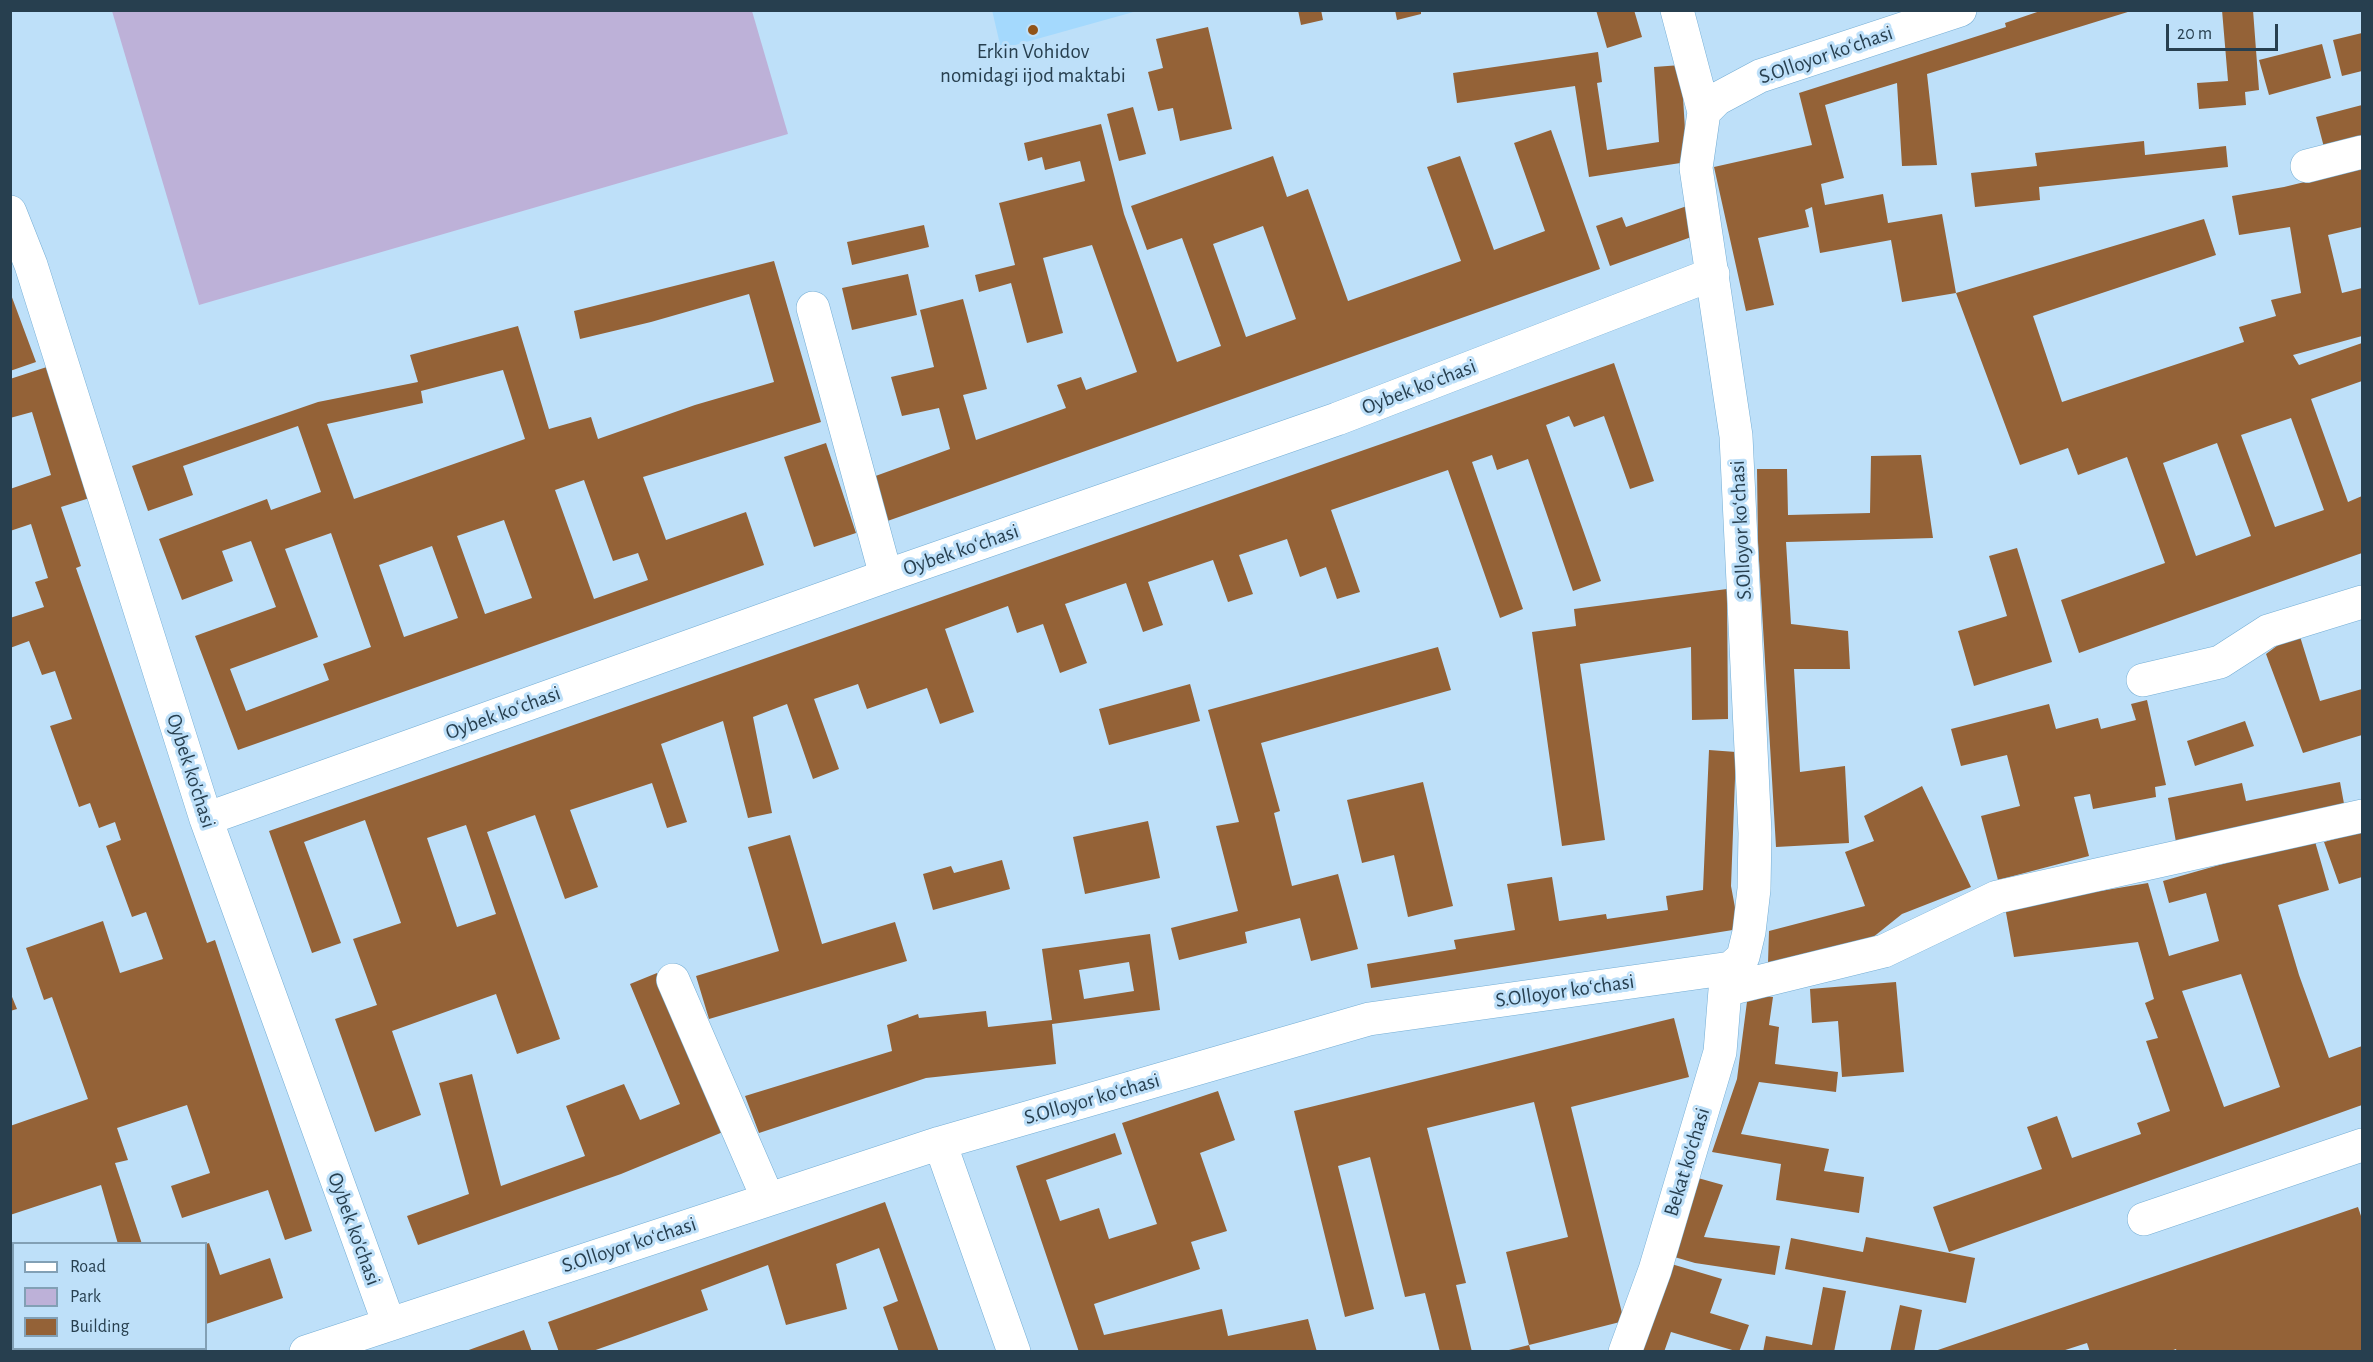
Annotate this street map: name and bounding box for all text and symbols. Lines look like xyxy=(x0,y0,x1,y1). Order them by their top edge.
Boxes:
scale bar xyxy=(2169,12,2282,50)
street label: S.Olloyor koʻchasi xyxy=(1756,20,1896,90)
marker: Erkin Vohidov nomidagi ijod maktabi xyxy=(1026,23,1040,37)
text: 20 m xyxy=(2177,25,2212,43)
place label: Erkin Vohidov nomidagi ijod maktabi xyxy=(940,39,1126,89)
street label: Oybek koʻchasi xyxy=(1358,354,1480,420)
street label: S.Olloyor koʻchasi xyxy=(1725,459,1757,601)
street label: Oybek koʻchasi xyxy=(900,518,1022,582)
street label: Oybek koʻchasi xyxy=(442,681,564,745)
street label: Oybek ko'chasi xyxy=(161,711,221,831)
street label: S.Olloyor koʻchasi xyxy=(1494,969,1636,1013)
street label: S.Olloyor koʻchasi xyxy=(1021,1068,1163,1130)
street label: Bekat ko'chasi xyxy=(1659,1105,1715,1219)
street label: Oybek ko'chasi xyxy=(322,1169,386,1289)
street label: S.Olloyor koʻchasi xyxy=(559,1211,699,1279)
legend xyxy=(12,1242,207,1350)
text: Road xyxy=(70,1258,106,1276)
text: Park xyxy=(70,1288,101,1306)
text: Building xyxy=(70,1318,129,1336)

